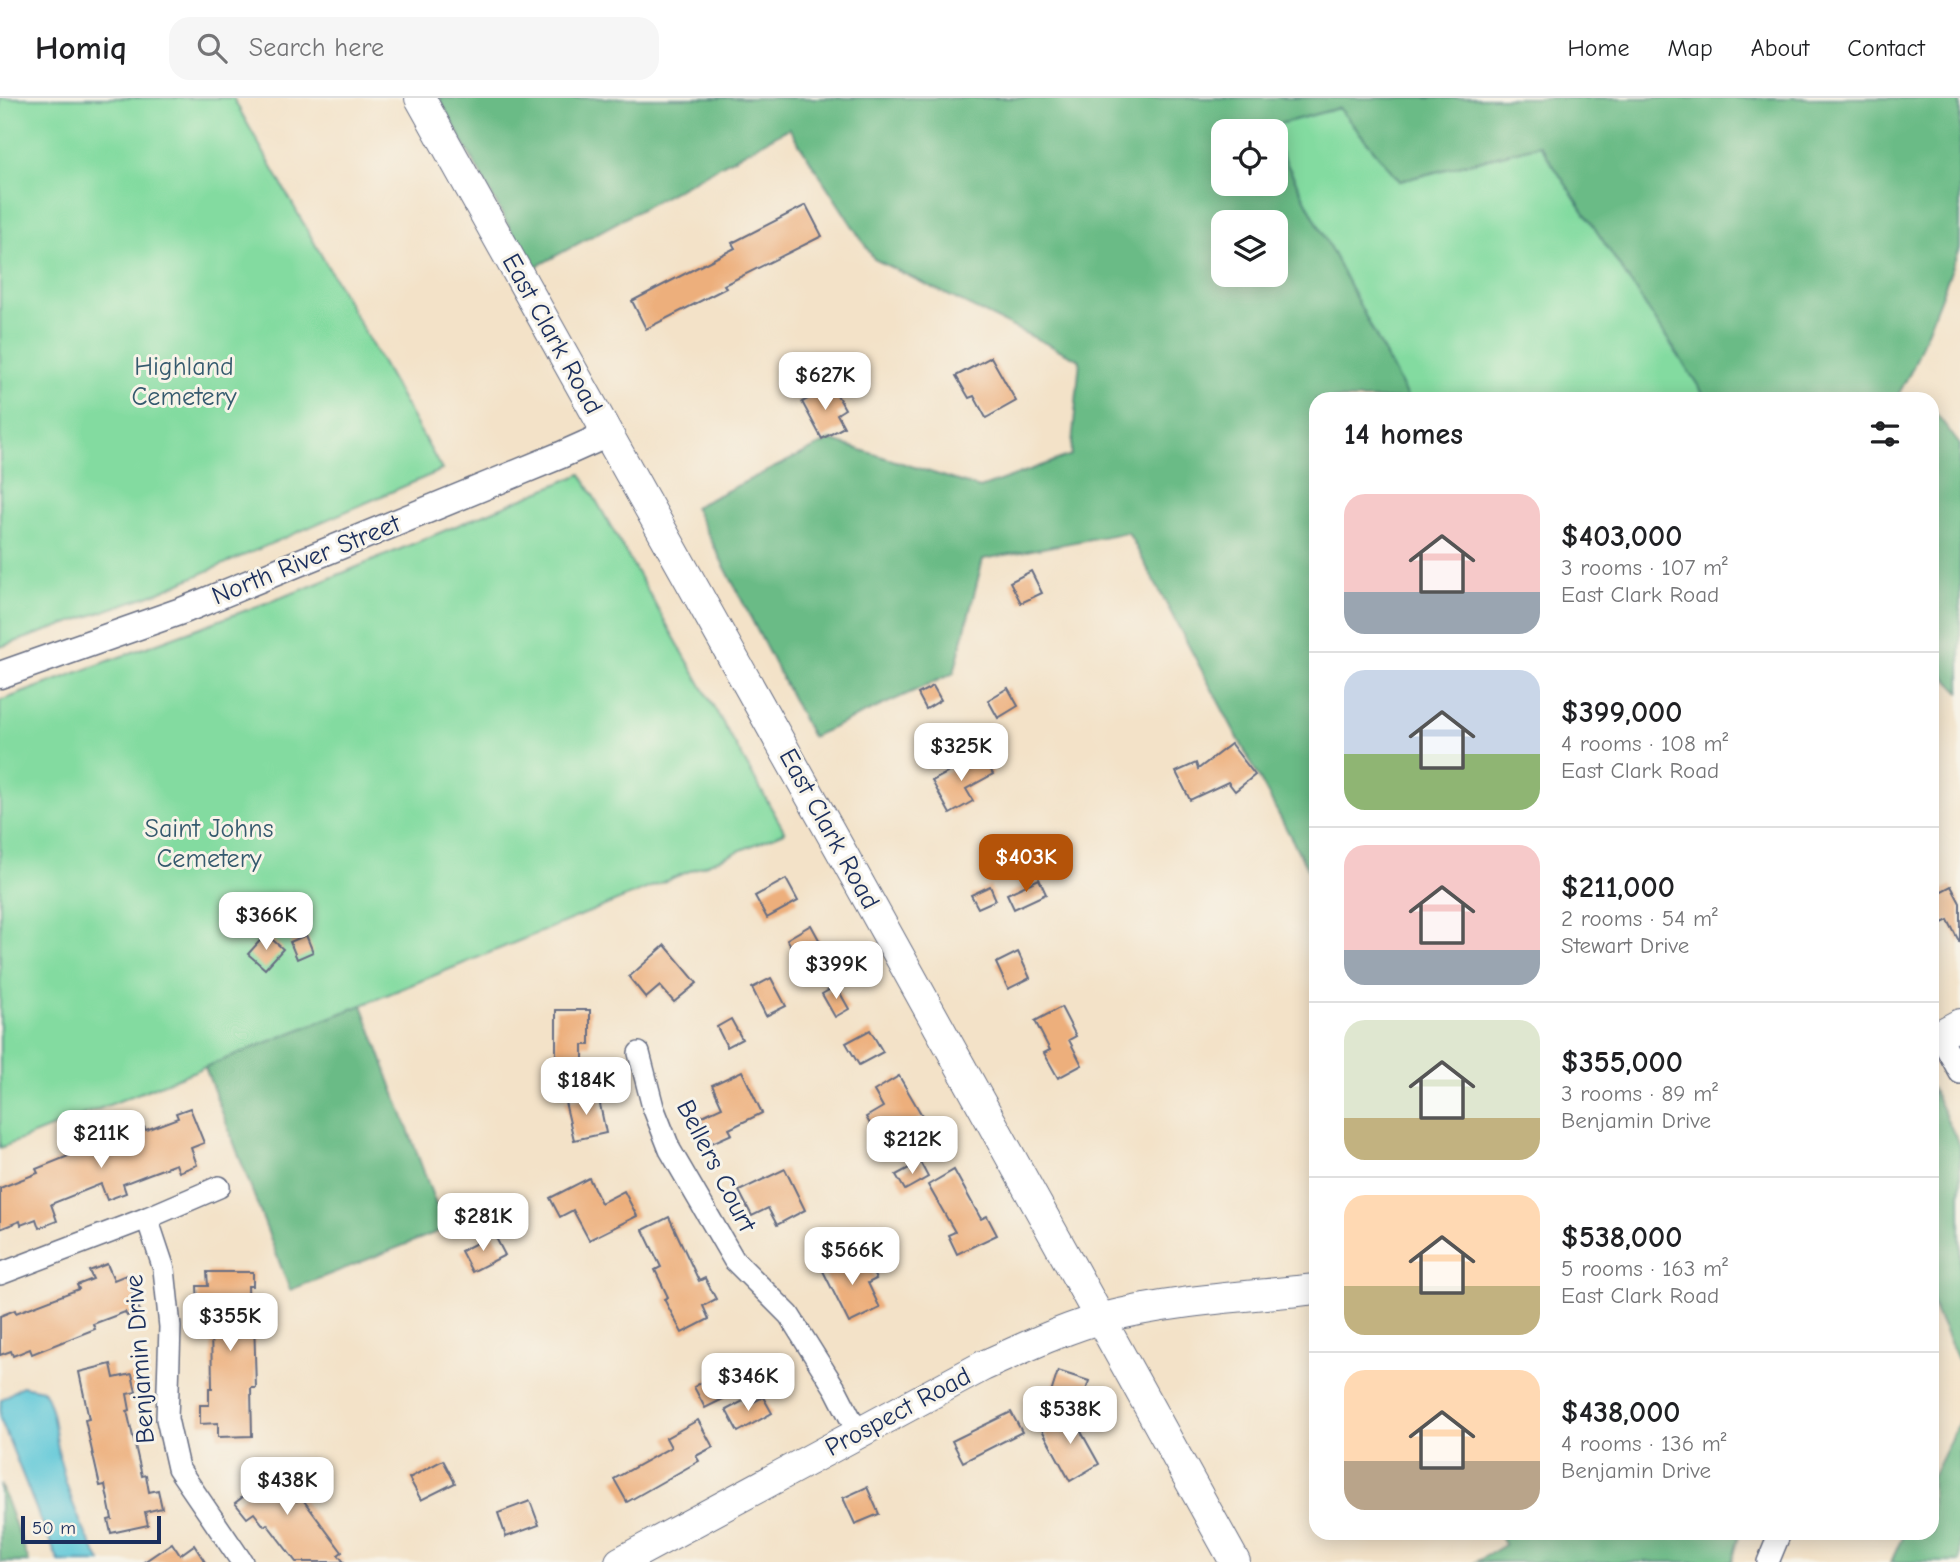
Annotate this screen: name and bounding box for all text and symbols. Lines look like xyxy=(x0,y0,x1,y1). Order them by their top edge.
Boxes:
search box xyxy=(169,17,659,80)
text: Homiq xyxy=(35,29,127,67)
icon: search xyxy=(193,29,231,67)
text: Search here xyxy=(249,33,384,63)
text: Home xyxy=(1568,34,1629,62)
text: Map xyxy=(1667,34,1713,62)
text: About xyxy=(1751,34,1809,62)
text: Contact xyxy=(1847,34,1925,62)
map controls xyxy=(1211,119,1288,287)
button: locate xyxy=(1211,119,1288,196)
button: layers xyxy=(1211,210,1288,287)
street label: East Clark Road xyxy=(496,249,608,419)
park label: Highland Cemetery xyxy=(131,352,237,412)
pin: $627K xyxy=(776,352,874,412)
text: $627K xyxy=(795,361,855,388)
icon: filters xyxy=(1866,415,1904,453)
text: 14 homes xyxy=(1344,417,1463,452)
street label: North River Street xyxy=(208,508,406,611)
text: $403,000 xyxy=(1561,519,1682,554)
icon: home xyxy=(1400,522,1484,606)
text: 3 rooms · 107 m² xyxy=(1561,554,1728,581)
text: East Clark Road xyxy=(1561,581,1719,608)
text: $399,000 xyxy=(1561,695,1682,730)
icon: home xyxy=(1400,698,1484,782)
pin: $325K xyxy=(912,724,1010,783)
text: 4 rooms · 108 m² xyxy=(1561,730,1728,757)
text: $325K xyxy=(930,732,992,759)
street label: East Clark Road xyxy=(773,744,885,914)
text: East Clark Road xyxy=(1561,757,1719,784)
park label: Saint Johns Cemetery xyxy=(145,814,273,874)
pin: $403K xyxy=(977,834,1075,894)
text: $403K xyxy=(995,843,1057,870)
text: $211,000 xyxy=(1561,870,1675,905)
icon: home xyxy=(1400,873,1484,957)
pin: $366K xyxy=(217,892,315,952)
text: $366K xyxy=(235,901,297,928)
text: 2 rooms · 54 m² xyxy=(1561,905,1718,932)
text: Stewart Drive xyxy=(1561,932,1689,959)
pin: $399K xyxy=(787,942,885,1001)
text: $399K xyxy=(805,950,867,977)
text: $355,000 xyxy=(1561,1045,1683,1080)
icon: home xyxy=(1400,1048,1484,1132)
pin: $184K xyxy=(537,1058,635,1117)
text: $184K xyxy=(557,1066,615,1093)
text: 3 rooms · 89 m² xyxy=(1561,1080,1718,1107)
street label: Bellers Court xyxy=(670,1095,763,1238)
text: Benjamin Drive xyxy=(1561,1107,1711,1134)
pin: $211K xyxy=(52,1110,150,1170)
pin: $212K xyxy=(863,1116,961,1176)
text: $211K xyxy=(73,1119,129,1146)
text: $212K xyxy=(883,1125,941,1152)
pin: $281K xyxy=(434,1194,532,1253)
text: $281K xyxy=(453,1202,513,1229)
text: $538,000 xyxy=(1561,1220,1682,1255)
icon: home xyxy=(1400,1223,1484,1307)
pin: $566K xyxy=(803,1228,901,1287)
text: $566K xyxy=(820,1236,884,1263)
text: 5 rooms · 163 m² xyxy=(1561,1255,1728,1282)
street label: Benjamin Drive xyxy=(119,1273,161,1445)
text: East Clark Road xyxy=(1561,1282,1719,1309)
pin: $355K xyxy=(181,1294,279,1353)
text: $355K xyxy=(199,1302,261,1329)
pin: $346K xyxy=(699,1354,797,1413)
street label: Prospect Road xyxy=(820,1361,976,1463)
text: $346K xyxy=(718,1362,778,1389)
pin: $538K xyxy=(1021,1386,1119,1446)
text: $538K xyxy=(1039,1395,1101,1422)
text: $438,000 xyxy=(1561,1395,1681,1430)
icon: home xyxy=(1400,1398,1484,1482)
text: 4 rooms · 136 m² xyxy=(1561,1430,1727,1457)
text: Benjamin Drive xyxy=(1561,1457,1711,1484)
pin: $438K xyxy=(238,1458,336,1517)
text: $438K xyxy=(257,1466,317,1493)
scale bar xyxy=(21,1513,161,1545)
text: 50 m xyxy=(32,1517,76,1539)

